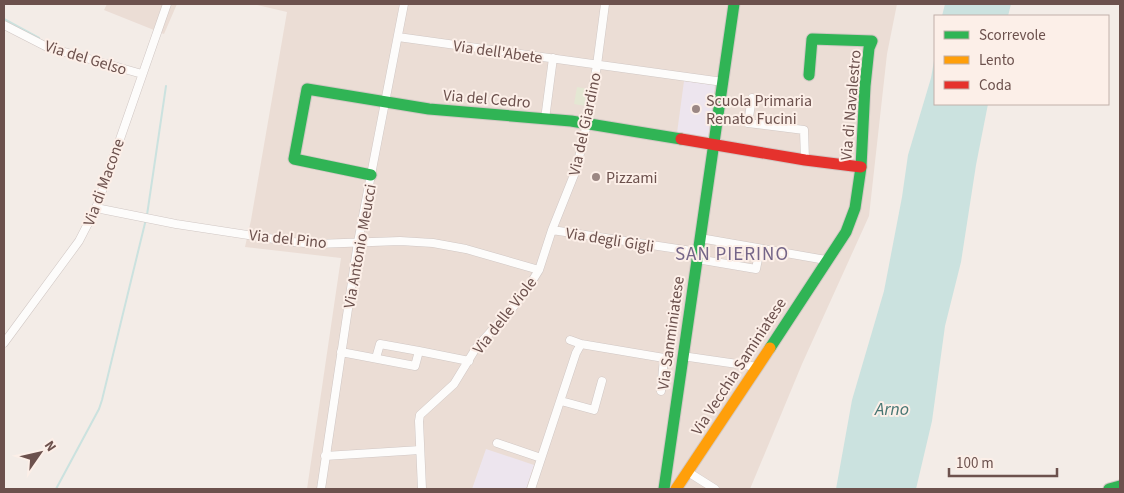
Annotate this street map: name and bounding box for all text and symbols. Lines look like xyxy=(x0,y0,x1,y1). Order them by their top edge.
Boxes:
legend xyxy=(934,15,1109,105)
text: Scorrevole xyxy=(979,25,1046,46)
street label: Via del Gelso xyxy=(42,35,129,81)
street label: Via dell'Abete xyxy=(452,35,544,69)
street label: Via di Navalestro xyxy=(835,49,867,161)
text: Lento xyxy=(979,50,1015,71)
street label: Via del Giardino xyxy=(563,71,607,178)
text: Coda xyxy=(979,75,1012,96)
street label: Via del Cedro xyxy=(442,84,531,114)
place label: Scuola Primaria Renato Fucini xyxy=(706,90,812,130)
marker: Scuola Primaria Renato Fucini xyxy=(690,103,702,115)
street label: Via di Macone xyxy=(78,136,130,229)
place label: Pizzami xyxy=(606,167,658,189)
marker: Pizzami xyxy=(590,171,602,183)
street label: Via Antonio Meucci xyxy=(338,182,382,310)
street label: Via degli Gigli xyxy=(564,222,656,258)
street label: Via del Pino xyxy=(248,224,328,254)
district label: SAN PIERINO xyxy=(675,241,789,268)
street label: Via delle Viole xyxy=(468,272,542,359)
street label: Via Sanminiatese xyxy=(652,275,690,391)
street label: Via Vecchia Saminiatese xyxy=(686,294,792,439)
water label: Arno xyxy=(874,397,909,422)
north arrow xyxy=(15,428,65,478)
text: N xyxy=(39,437,61,456)
scale bar xyxy=(949,446,1056,478)
text: 100 m xyxy=(956,453,994,474)

